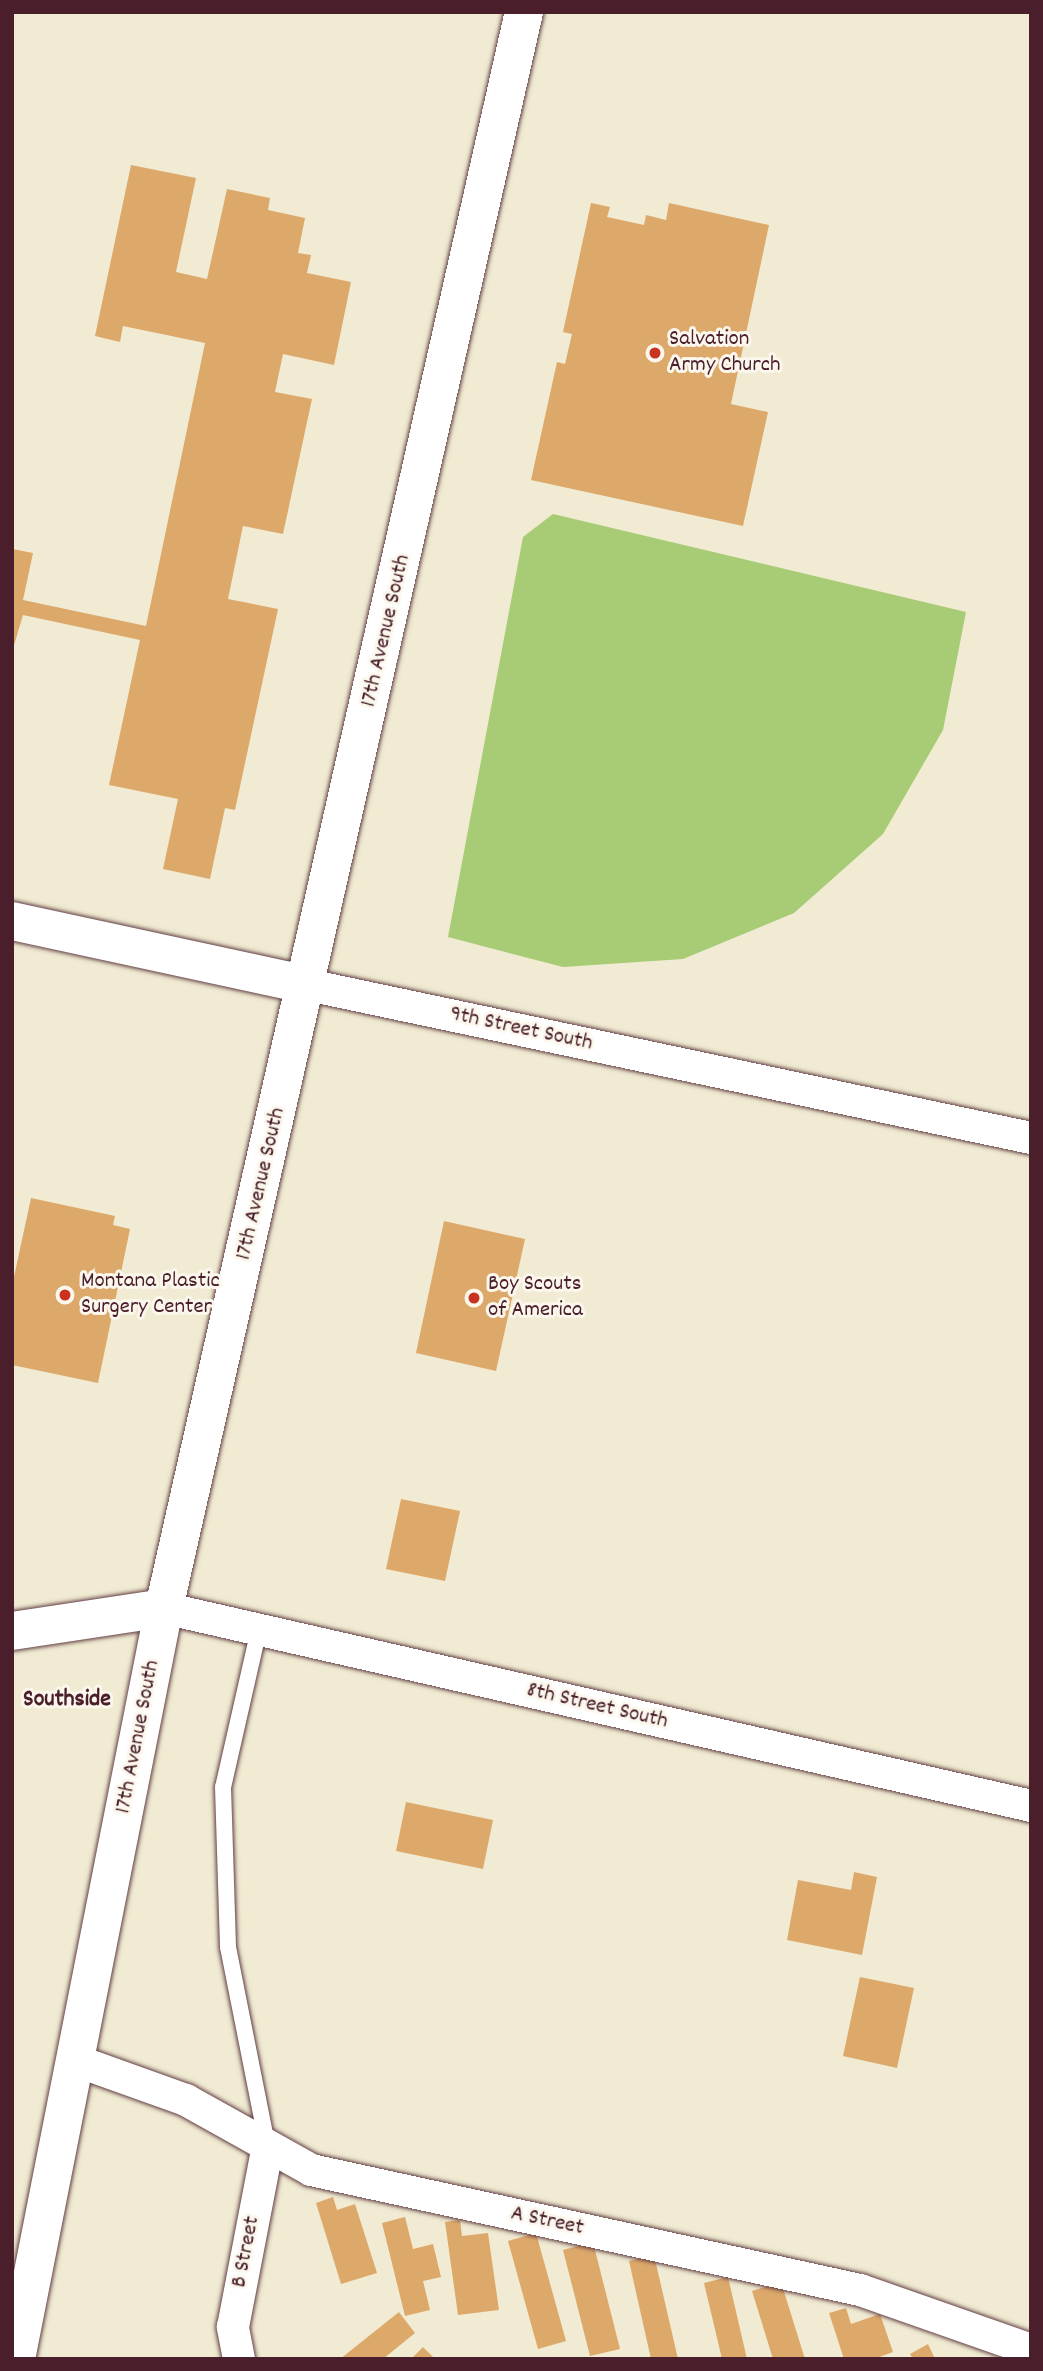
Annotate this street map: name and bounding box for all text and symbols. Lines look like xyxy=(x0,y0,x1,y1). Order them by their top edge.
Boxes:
place label: Salvation Army Church xyxy=(669,326,781,380)
marker: Salvation Army Church xyxy=(647,345,663,361)
street label: 17th Avenue South xyxy=(356,552,418,710)
street label: 9th Street South xyxy=(447,1001,595,1059)
street label: 17th Avenue South xyxy=(231,1105,293,1263)
place label: Montana Plastic Surgery Center xyxy=(81,1268,220,1322)
place label: Boy Scouts of America xyxy=(488,1271,583,1325)
marker: Montana Plastic Surgery Center xyxy=(55,1285,75,1305)
marker: Boy Scouts of America xyxy=(466,1290,482,1306)
street label: 17th Avenue South xyxy=(111,1658,167,1816)
street label: 8th Street South xyxy=(524,1677,670,1737)
district label: Southside xyxy=(23,1687,111,1715)
street label: A Street xyxy=(508,2201,586,2243)
street label: B Street xyxy=(227,2214,267,2290)

